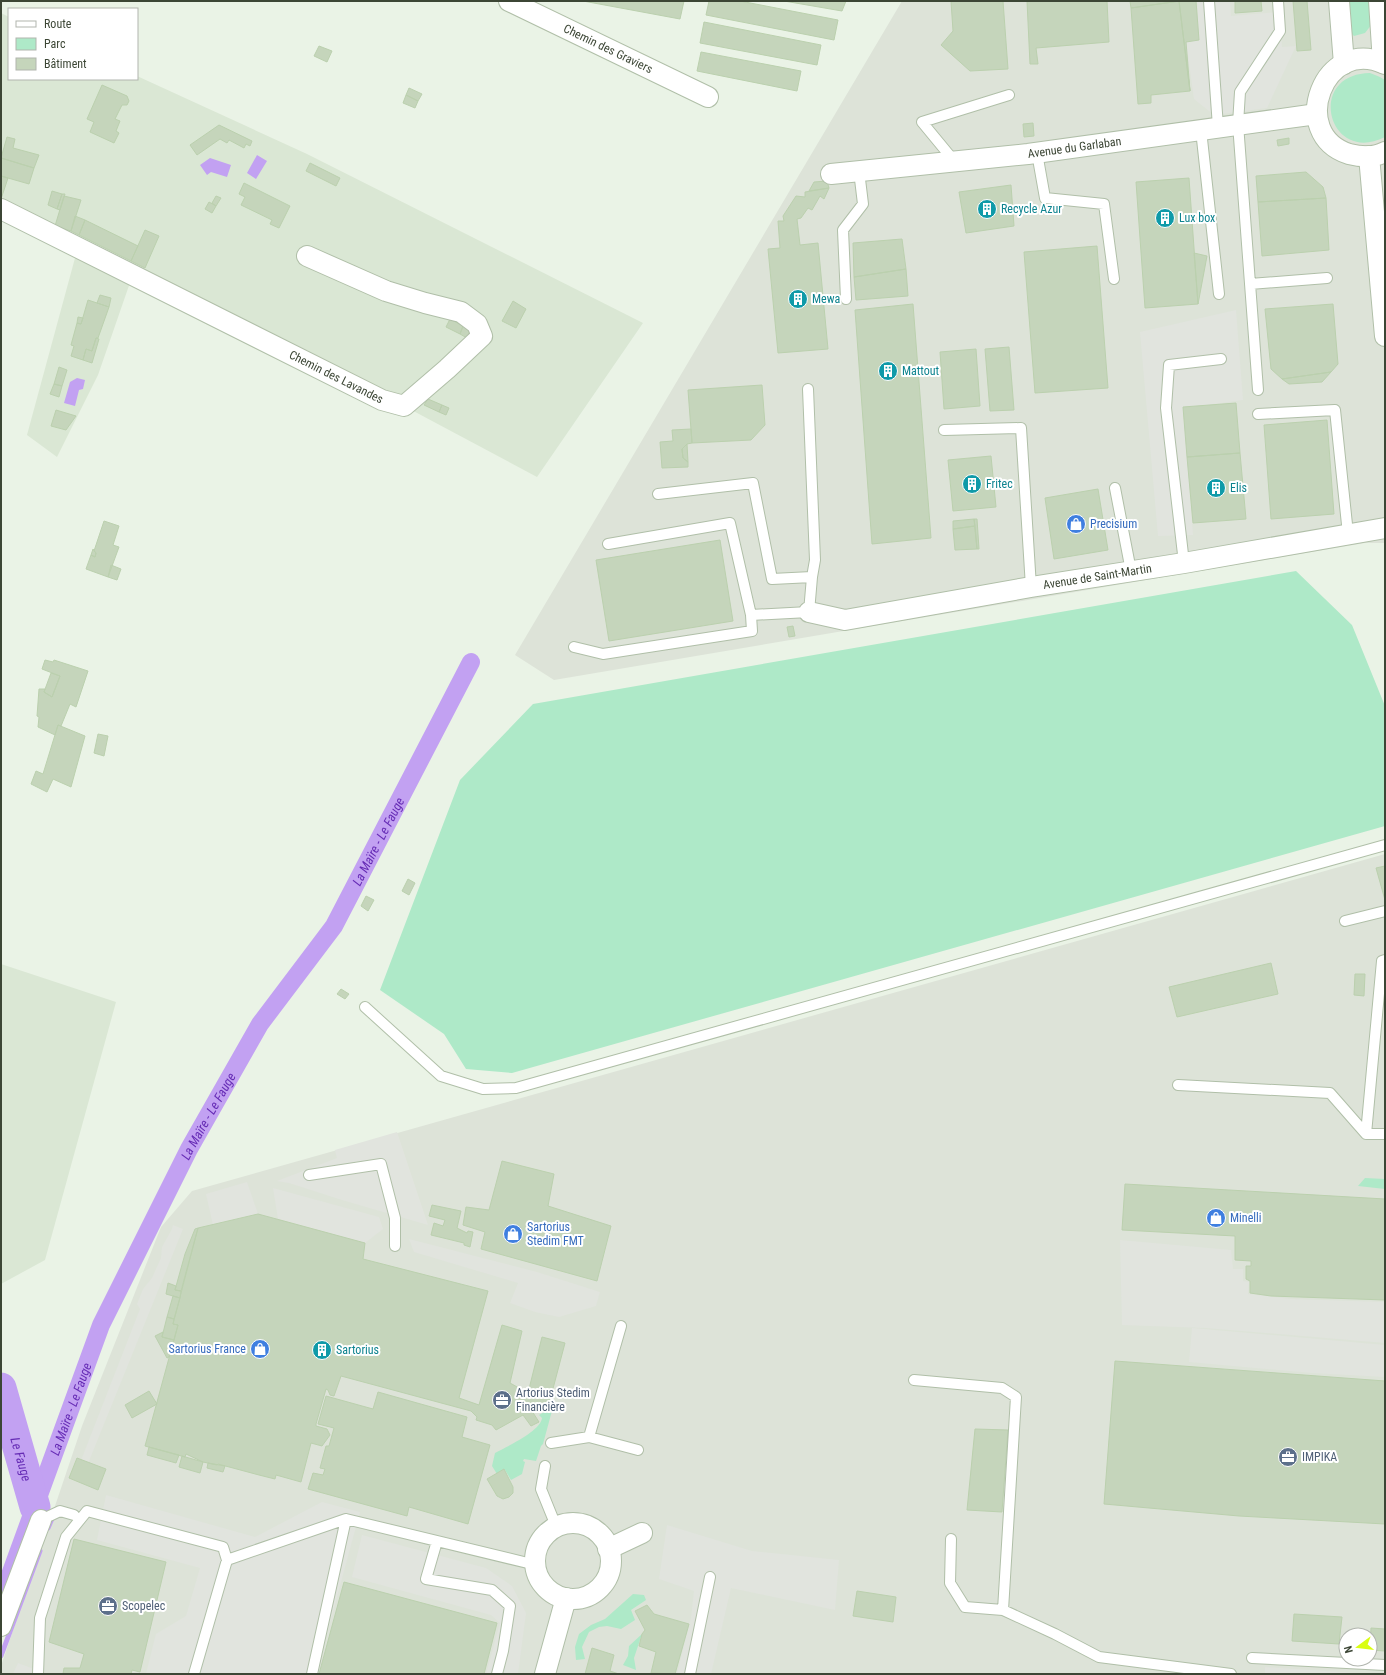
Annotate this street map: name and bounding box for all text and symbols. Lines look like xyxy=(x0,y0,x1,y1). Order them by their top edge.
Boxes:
legend xyxy=(8,8,138,80)
text: Route xyxy=(44,17,72,31)
street label: Chemin des Graviers xyxy=(561,21,655,76)
text: Parc xyxy=(44,37,66,51)
text: Bâtiment xyxy=(44,57,87,71)
street label: Avenue du Garlaban xyxy=(1027,134,1122,161)
building icon: Recycle Azur xyxy=(976,198,998,220)
place label: Recycle Azur xyxy=(1001,202,1062,216)
building icon: Lux box xyxy=(1154,207,1176,229)
place label: Lux box xyxy=(1179,211,1215,225)
building icon: Mewa xyxy=(787,288,809,310)
place label: Mewa xyxy=(812,292,840,306)
street label: Chemin des Lavandes xyxy=(287,348,386,407)
building icon: Mattout xyxy=(877,360,899,382)
place label: Mattout xyxy=(902,364,940,378)
building icon: Fritec xyxy=(961,473,983,495)
place label: Fritec xyxy=(986,477,1013,491)
building icon: Elis xyxy=(1205,477,1227,499)
place label: Elis xyxy=(1230,481,1247,495)
shop icon: Precisium xyxy=(1065,513,1087,535)
place label: Precisium xyxy=(1090,517,1137,531)
street label: Avenue de Saint-Martin xyxy=(1042,561,1153,592)
water label: La Maïre - Le Fauge xyxy=(349,795,407,888)
water label: La Maïre - Le Fauge xyxy=(177,1070,238,1162)
shop icon: Minelli xyxy=(1205,1207,1227,1229)
place label: Minelli xyxy=(1230,1211,1262,1225)
place label: Sartorius Stedim FMT xyxy=(527,1220,584,1248)
shop icon: Sartorius Stedim FMT xyxy=(502,1223,524,1245)
shop icon: Sartorius France xyxy=(249,1338,271,1360)
building icon: Sartorius xyxy=(311,1339,333,1361)
place label: Sartorius France xyxy=(168,1342,246,1356)
place label: Sartorius xyxy=(336,1343,379,1357)
water label: La Maïre - Le Fauge xyxy=(47,1361,94,1457)
place label: Artorius Stedim Financière xyxy=(516,1386,590,1414)
office icon: Artorius Stedim Financière xyxy=(491,1389,513,1411)
water label: Le Fauge xyxy=(8,1435,35,1483)
office icon: IMPIKA xyxy=(1277,1446,1299,1468)
place label: IMPIKA xyxy=(1302,1450,1337,1464)
office icon: Scopelec xyxy=(97,1595,119,1617)
place label: Scopelec xyxy=(122,1599,166,1613)
north arrow xyxy=(1338,1627,1378,1667)
text: N xyxy=(1342,1644,1356,1654)

